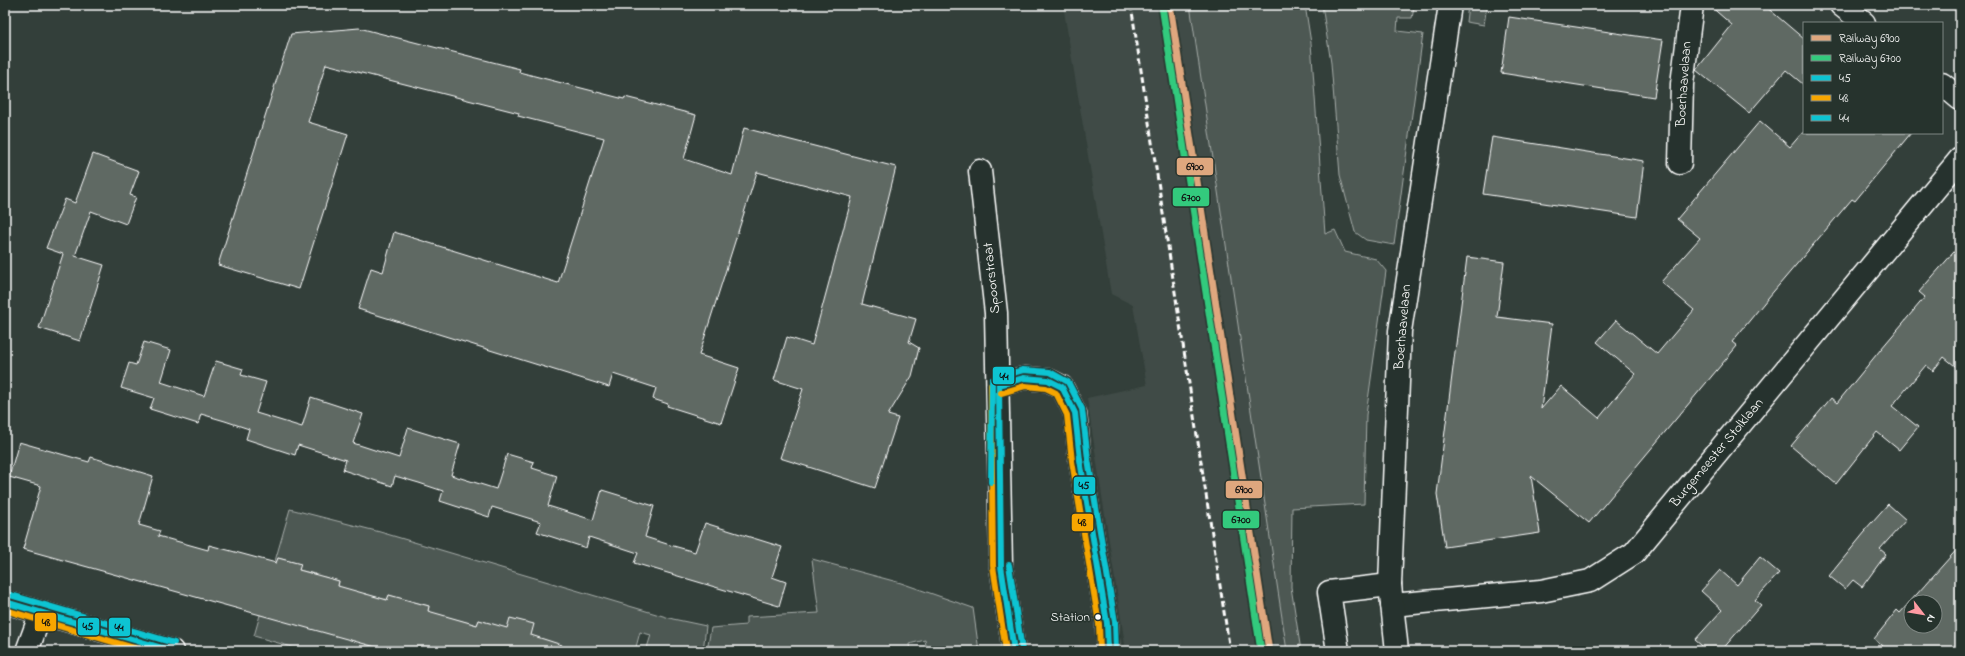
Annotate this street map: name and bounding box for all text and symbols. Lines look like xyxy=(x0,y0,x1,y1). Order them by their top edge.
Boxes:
legend xyxy=(1803,22,1943,134)
text: Railway 6900 xyxy=(1839,30,1900,49)
street label: Boerhaavelaan xyxy=(1670,41,1697,128)
text: Railway 6700 xyxy=(1839,50,1901,69)
text: 45 xyxy=(1839,70,1851,88)
text: 48 xyxy=(1839,90,1849,108)
text: 44 xyxy=(1839,110,1849,128)
line badge: 6900 xyxy=(1176,157,1214,176)
text: 6900 xyxy=(1185,159,1204,175)
line badge: 6700 xyxy=(1172,187,1210,207)
text: 6700 xyxy=(1181,190,1201,206)
street label: Spoorstraat xyxy=(978,241,1006,315)
street label: Boerhaavelaan xyxy=(1389,283,1417,372)
line badge: 44 xyxy=(992,366,1015,385)
text: 44 xyxy=(998,369,1009,385)
street label: Burgemeester Stolklaan xyxy=(1664,394,1770,514)
line badge: 45 xyxy=(1073,476,1096,495)
text: 45 xyxy=(1078,478,1090,494)
line badge: 6900 xyxy=(1225,480,1263,499)
text: 6900 xyxy=(1234,482,1253,498)
line badge: 6700 xyxy=(1222,510,1260,529)
text: 6700 xyxy=(1231,512,1251,528)
line badge: 48 xyxy=(1071,513,1094,532)
text: 48 xyxy=(1077,515,1087,531)
north arrow xyxy=(1903,594,1943,634)
place label: Station xyxy=(1050,608,1090,627)
text: N xyxy=(1922,611,1939,626)
line badge: 48 xyxy=(34,612,57,632)
marker: Station xyxy=(1093,612,1103,622)
text: 48 xyxy=(41,615,51,631)
line badge: 45 xyxy=(77,617,100,636)
line badge: 44 xyxy=(108,617,131,637)
text: 45 xyxy=(82,619,94,635)
text: 44 xyxy=(113,620,124,636)

